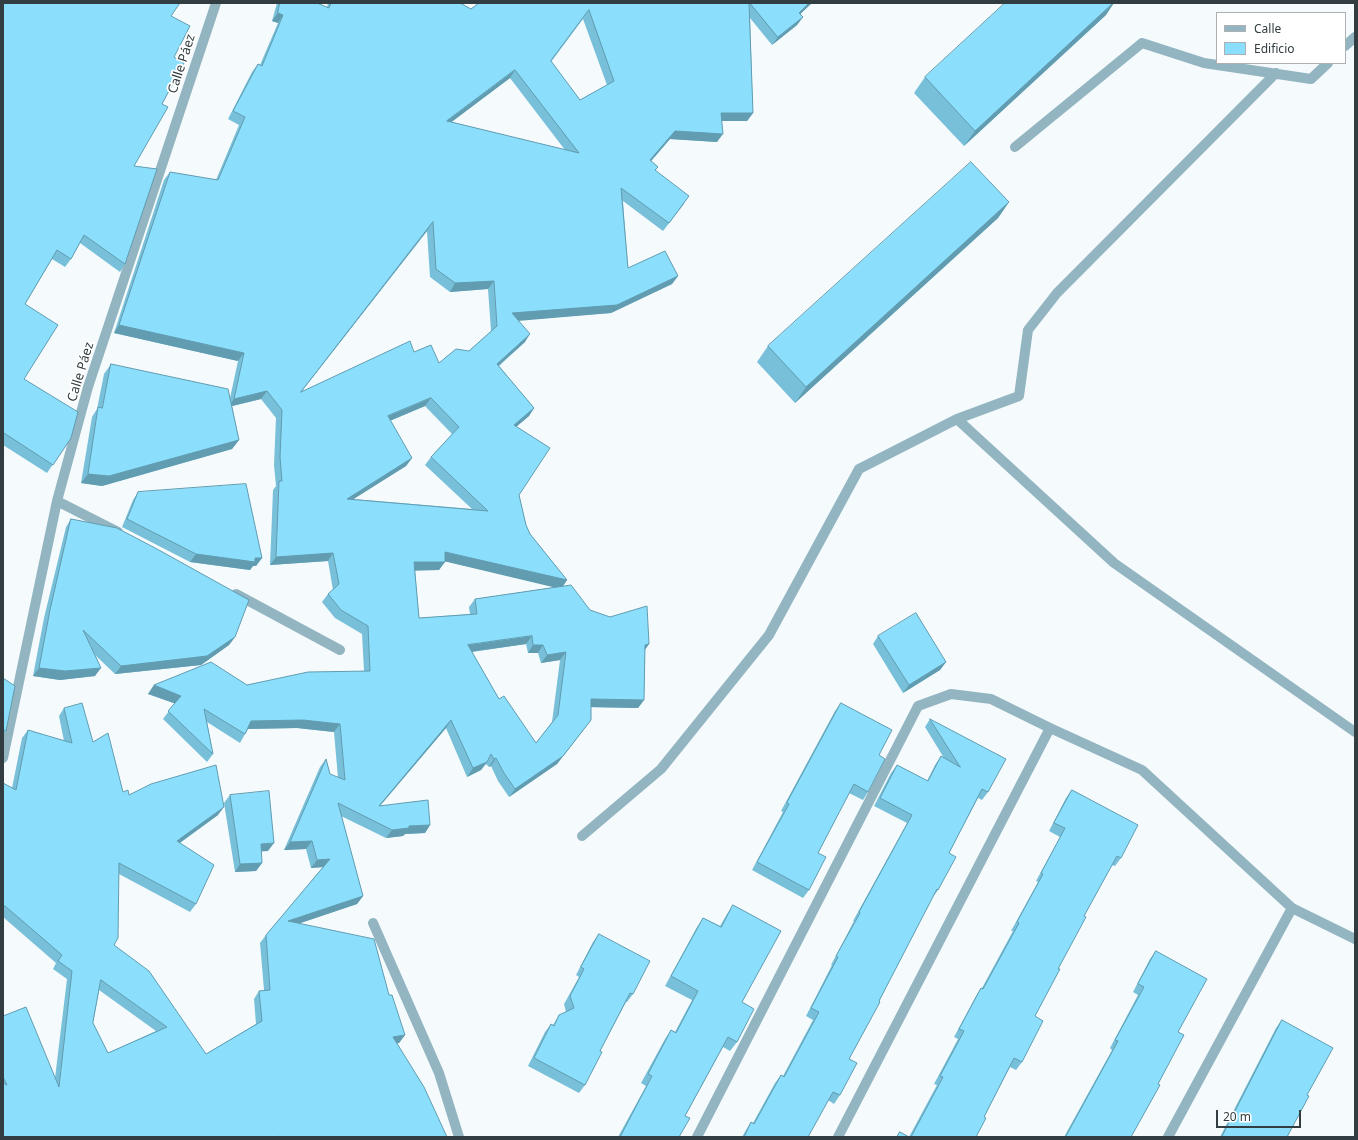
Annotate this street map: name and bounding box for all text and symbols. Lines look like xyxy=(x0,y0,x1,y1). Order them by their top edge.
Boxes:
legend xyxy=(1216,12,1346,64)
text: Calle xyxy=(1254,20,1281,37)
street label: Calle Páez xyxy=(165,32,199,96)
text: Edificio xyxy=(1254,40,1295,57)
street label: Calle Páez xyxy=(65,340,97,404)
scale bar xyxy=(1218,1102,1303,1128)
text: 20 m xyxy=(1223,1108,1251,1125)

